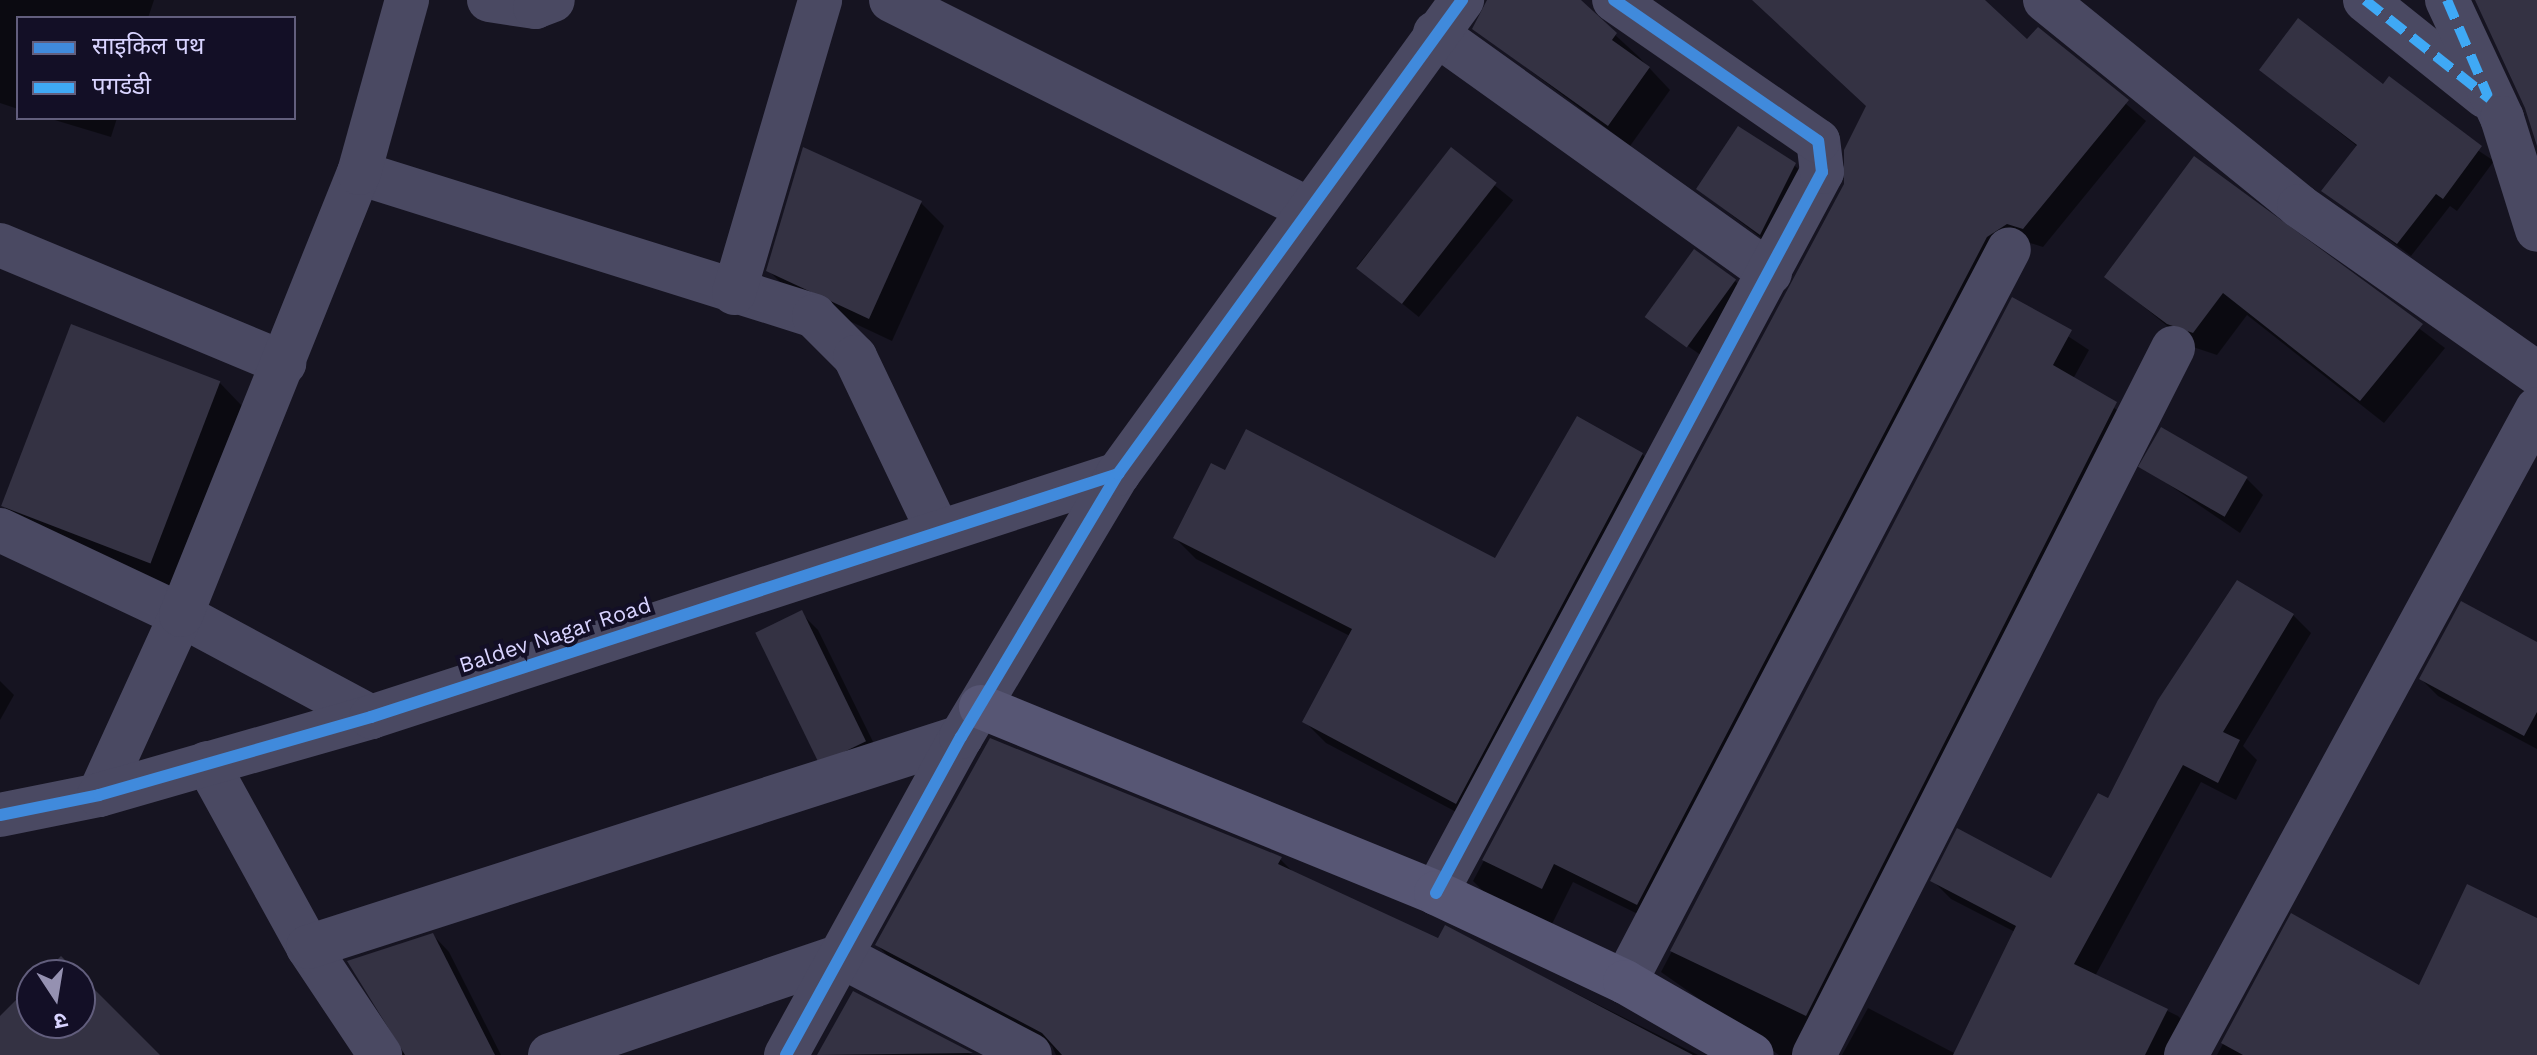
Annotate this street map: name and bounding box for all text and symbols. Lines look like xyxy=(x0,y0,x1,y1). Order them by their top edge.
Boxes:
legend xyxy=(16,16,296,120)
text: साइकिल पथ xyxy=(92,32,204,60)
text: पगडंडी xyxy=(92,72,151,100)
street label: Baldev Nagar Road xyxy=(455,591,655,679)
north arrow xyxy=(16,959,96,1039)
text: उ xyxy=(52,1007,70,1035)

